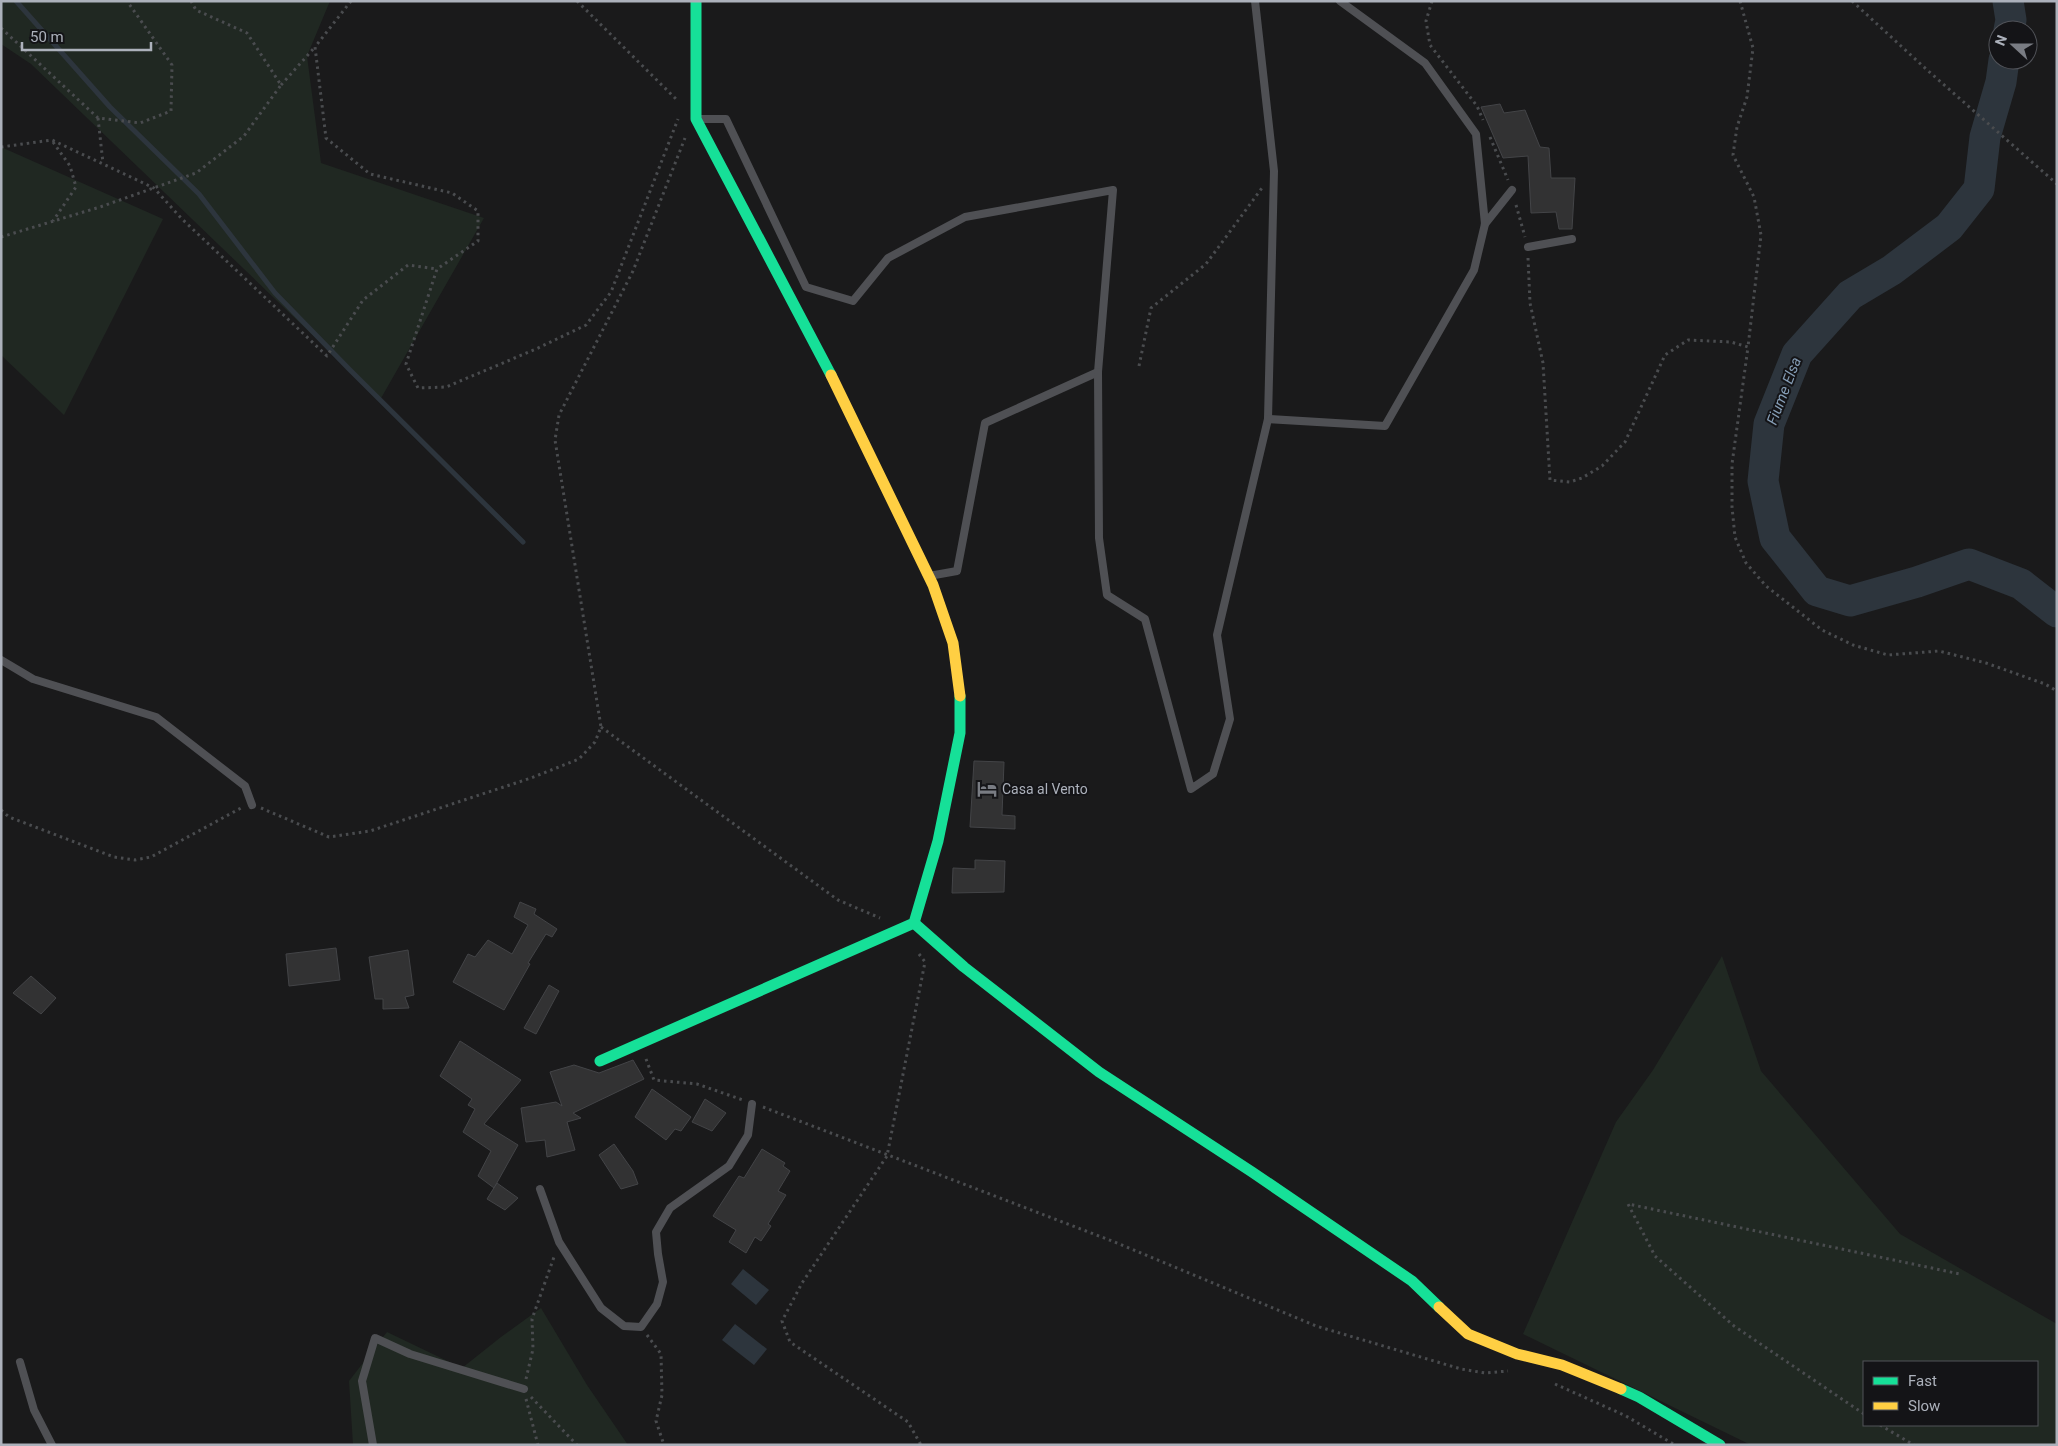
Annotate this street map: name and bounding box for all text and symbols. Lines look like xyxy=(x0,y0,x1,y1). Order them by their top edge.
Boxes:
scale bar xyxy=(22,20,151,52)
north arrow xyxy=(1988,20,2038,70)
text: 50 m xyxy=(30,28,64,46)
text: N xyxy=(1992,33,2010,48)
water label: Fiume Elsa xyxy=(1763,355,1805,427)
hotel icon: Casa al Vento xyxy=(976,778,998,800)
place label: Casa al Vento xyxy=(1002,781,1088,797)
legend xyxy=(1863,1361,2038,1426)
text: Fast xyxy=(1908,1372,1937,1390)
text: Slow xyxy=(1908,1397,1940,1415)

